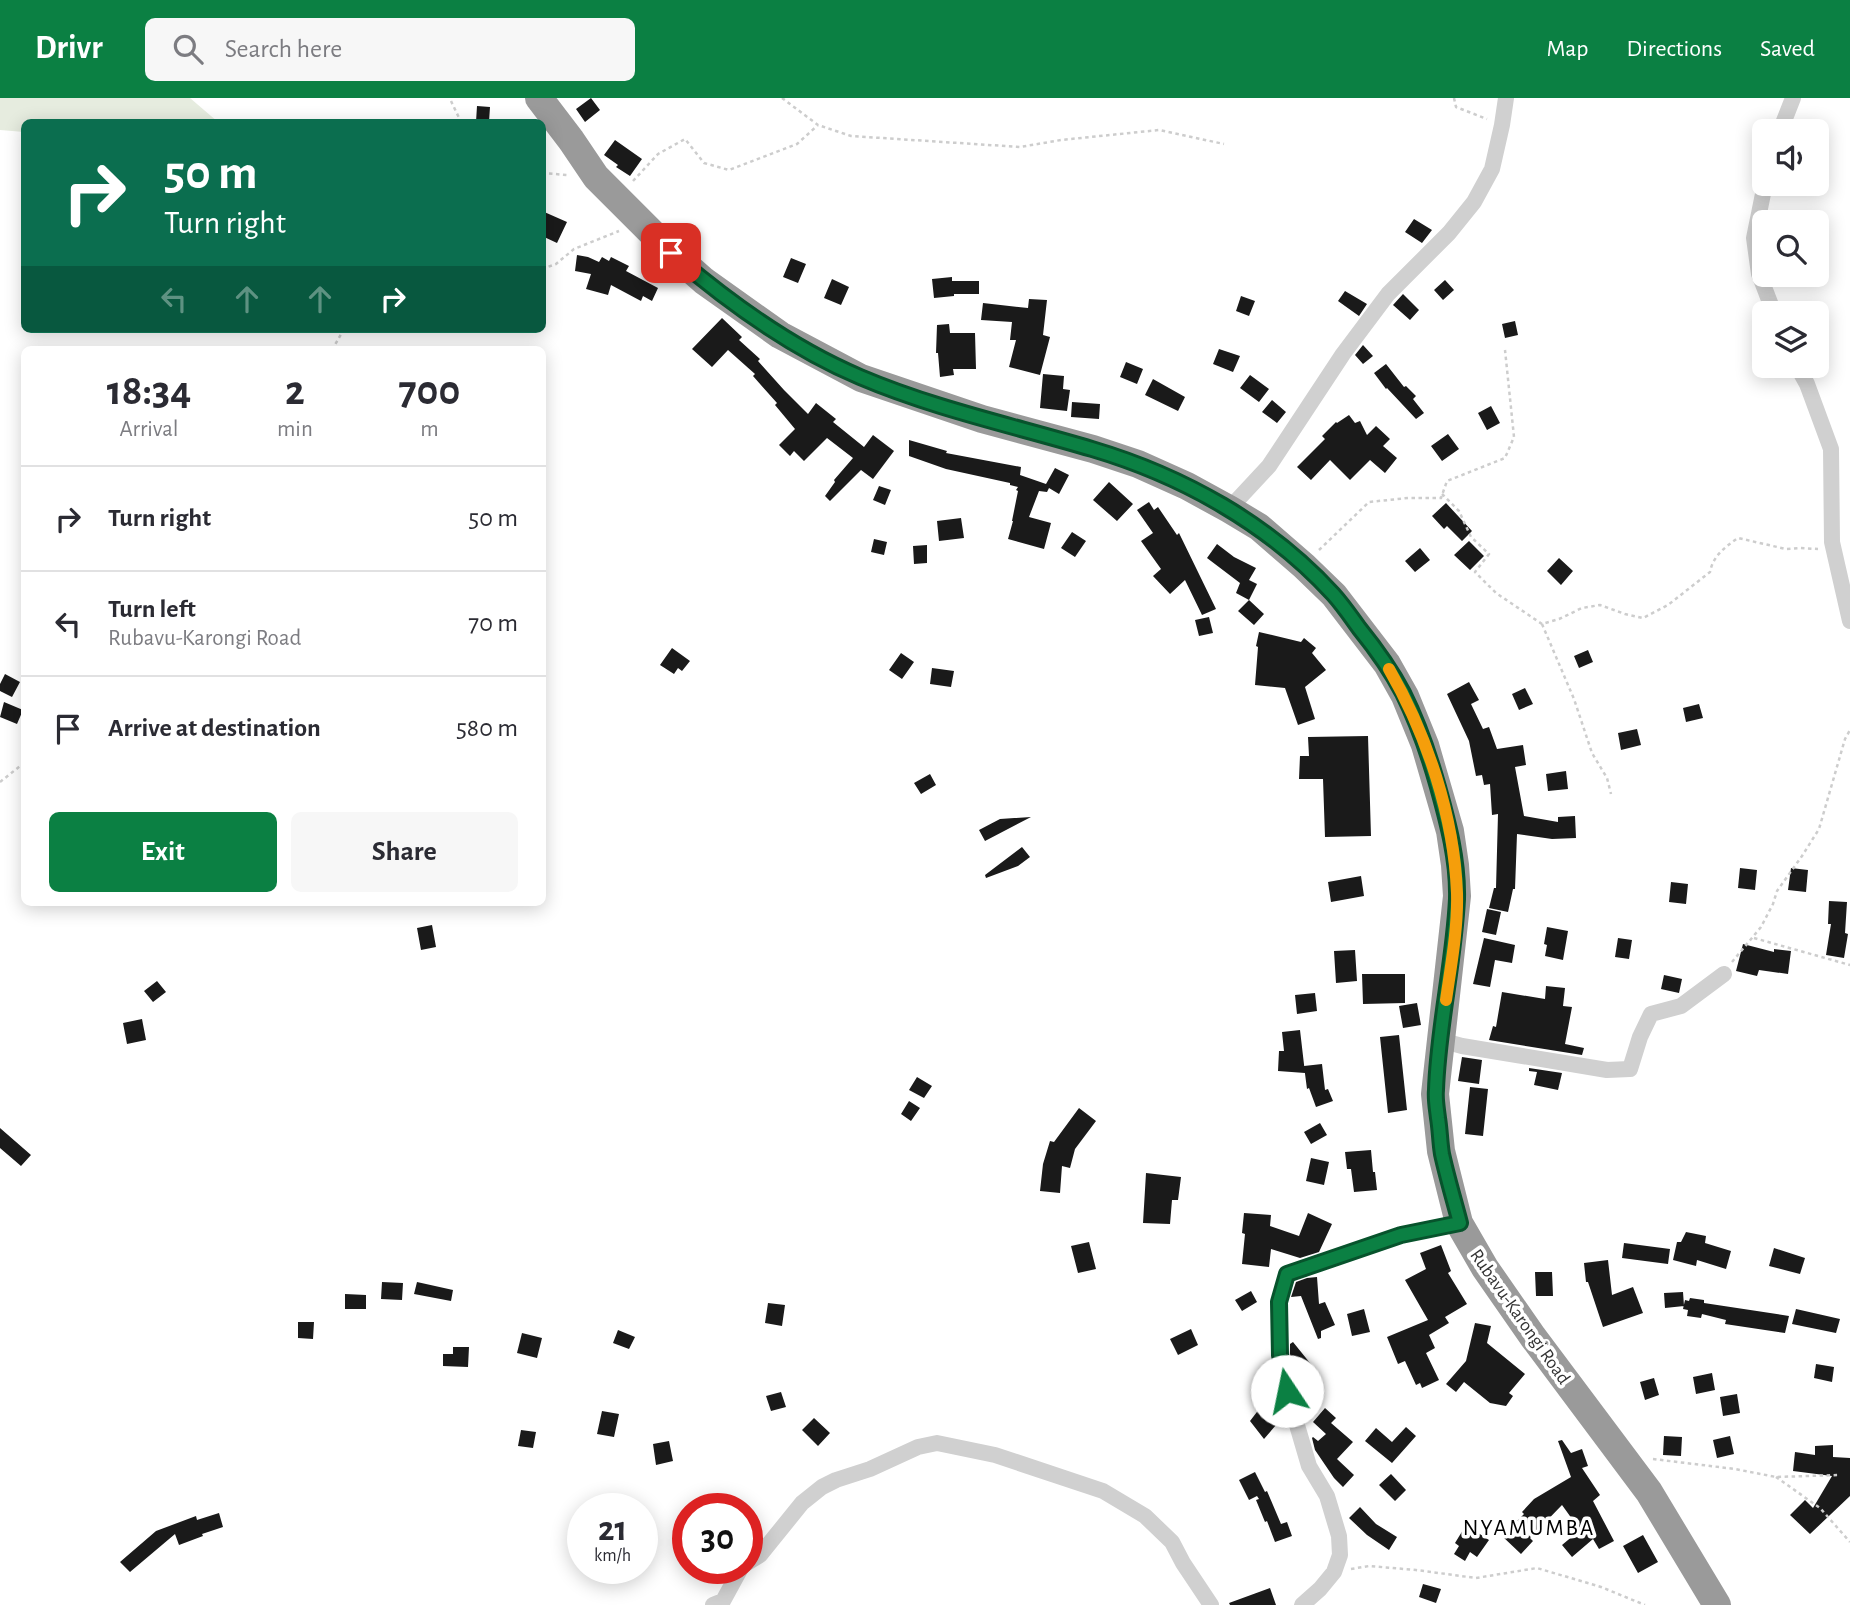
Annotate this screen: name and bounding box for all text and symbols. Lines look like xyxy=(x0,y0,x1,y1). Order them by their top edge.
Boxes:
search box xyxy=(145,18,635,81)
icon: search xyxy=(169,30,207,68)
text: Drivr xyxy=(35,32,103,65)
text: Search here xyxy=(225,36,342,62)
text: Map xyxy=(1546,37,1588,61)
text: Directions xyxy=(1626,37,1722,61)
text: Saved xyxy=(1760,37,1815,61)
map controls xyxy=(1752,119,1829,378)
button: sound xyxy=(1752,119,1829,196)
icon: right xyxy=(49,147,140,238)
text: 50 m xyxy=(164,149,258,198)
text: Turn right xyxy=(164,207,286,239)
button: search xyxy=(1752,210,1829,287)
pin xyxy=(641,223,701,283)
icon: arrive xyxy=(652,234,690,272)
icon: left xyxy=(155,280,193,318)
icon: ahead xyxy=(228,280,266,318)
icon: ahead xyxy=(301,280,339,318)
icon: right xyxy=(374,280,412,318)
button: layers xyxy=(1752,301,1829,378)
text: 18:34 xyxy=(107,370,191,412)
text: 2 xyxy=(285,370,305,412)
text: 700 xyxy=(398,370,460,412)
text: Arrival xyxy=(119,418,179,441)
text: min xyxy=(277,418,313,441)
text: m xyxy=(420,418,439,441)
icon: right xyxy=(49,500,87,538)
text: Turn right xyxy=(108,505,211,531)
text: 50 m xyxy=(468,505,518,531)
text: Turn left xyxy=(108,596,196,622)
icon: left xyxy=(49,605,87,643)
text: 70 m xyxy=(468,610,518,636)
text: Rubavu-Karongi Road xyxy=(108,627,301,650)
icon: arrive xyxy=(49,710,87,748)
text: Arrive at destination xyxy=(108,715,321,741)
text: 580 m xyxy=(456,715,518,741)
button: Exit xyxy=(49,812,277,892)
button: Share xyxy=(291,812,518,892)
street label: Rubavu-Karongi Road xyxy=(1466,1246,1573,1388)
position arrow xyxy=(1250,1354,1324,1428)
speed limit sign: 30 xyxy=(672,1493,763,1584)
text: 21 xyxy=(598,1512,627,1547)
district label: NYAMUMBA xyxy=(1463,1517,1595,1540)
text: km/h xyxy=(594,1547,631,1565)

